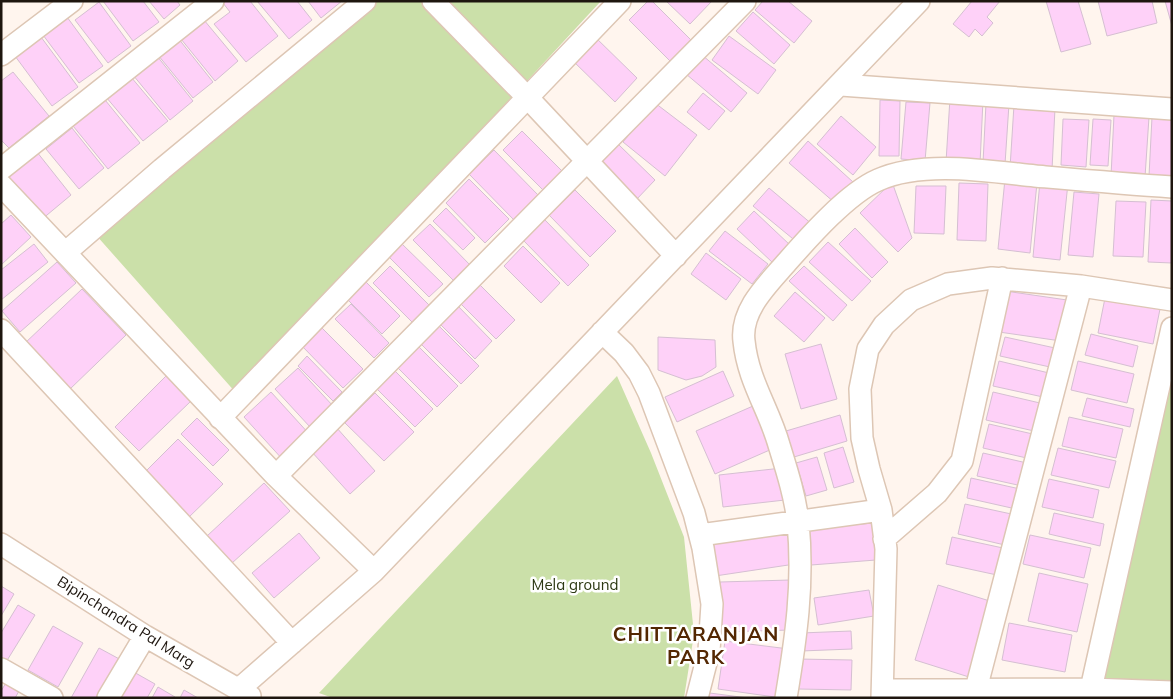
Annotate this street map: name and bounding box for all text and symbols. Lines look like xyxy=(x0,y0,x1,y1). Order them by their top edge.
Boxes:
street label: Bipinchandra Pal Marg xyxy=(54,572,199,672)
park label: Mela ground xyxy=(532,575,618,594)
district label: CHITTARANJAN PARK xyxy=(613,621,779,669)

